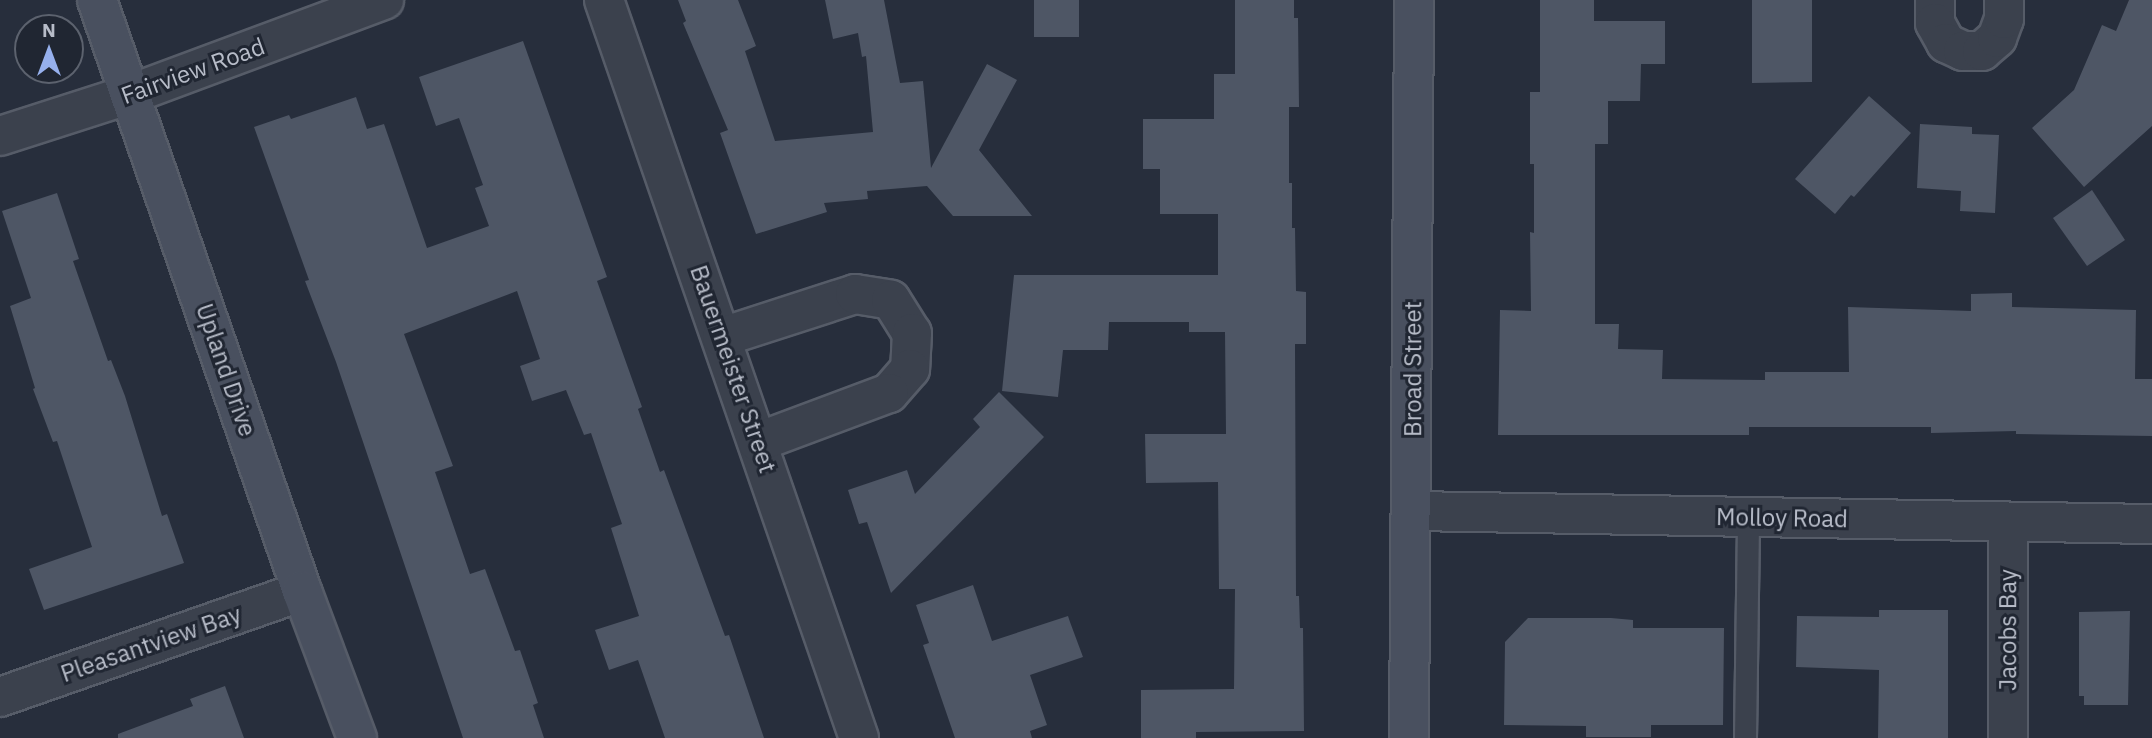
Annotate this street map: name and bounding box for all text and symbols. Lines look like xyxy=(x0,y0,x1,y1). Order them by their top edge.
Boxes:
north arrow xyxy=(14,14,84,84)
text: N xyxy=(42,18,56,42)
street label: Fairview Road xyxy=(117,32,269,110)
street label: Bauermeister Street xyxy=(684,261,782,477)
street label: Upland Drive xyxy=(190,300,262,440)
street label: Broad Street xyxy=(1399,301,1427,437)
street label: Molloy Road xyxy=(1716,502,1848,534)
street label: Jacobs Bay xyxy=(1994,569,2022,691)
street label: Pleasantview Bay xyxy=(57,600,245,688)

